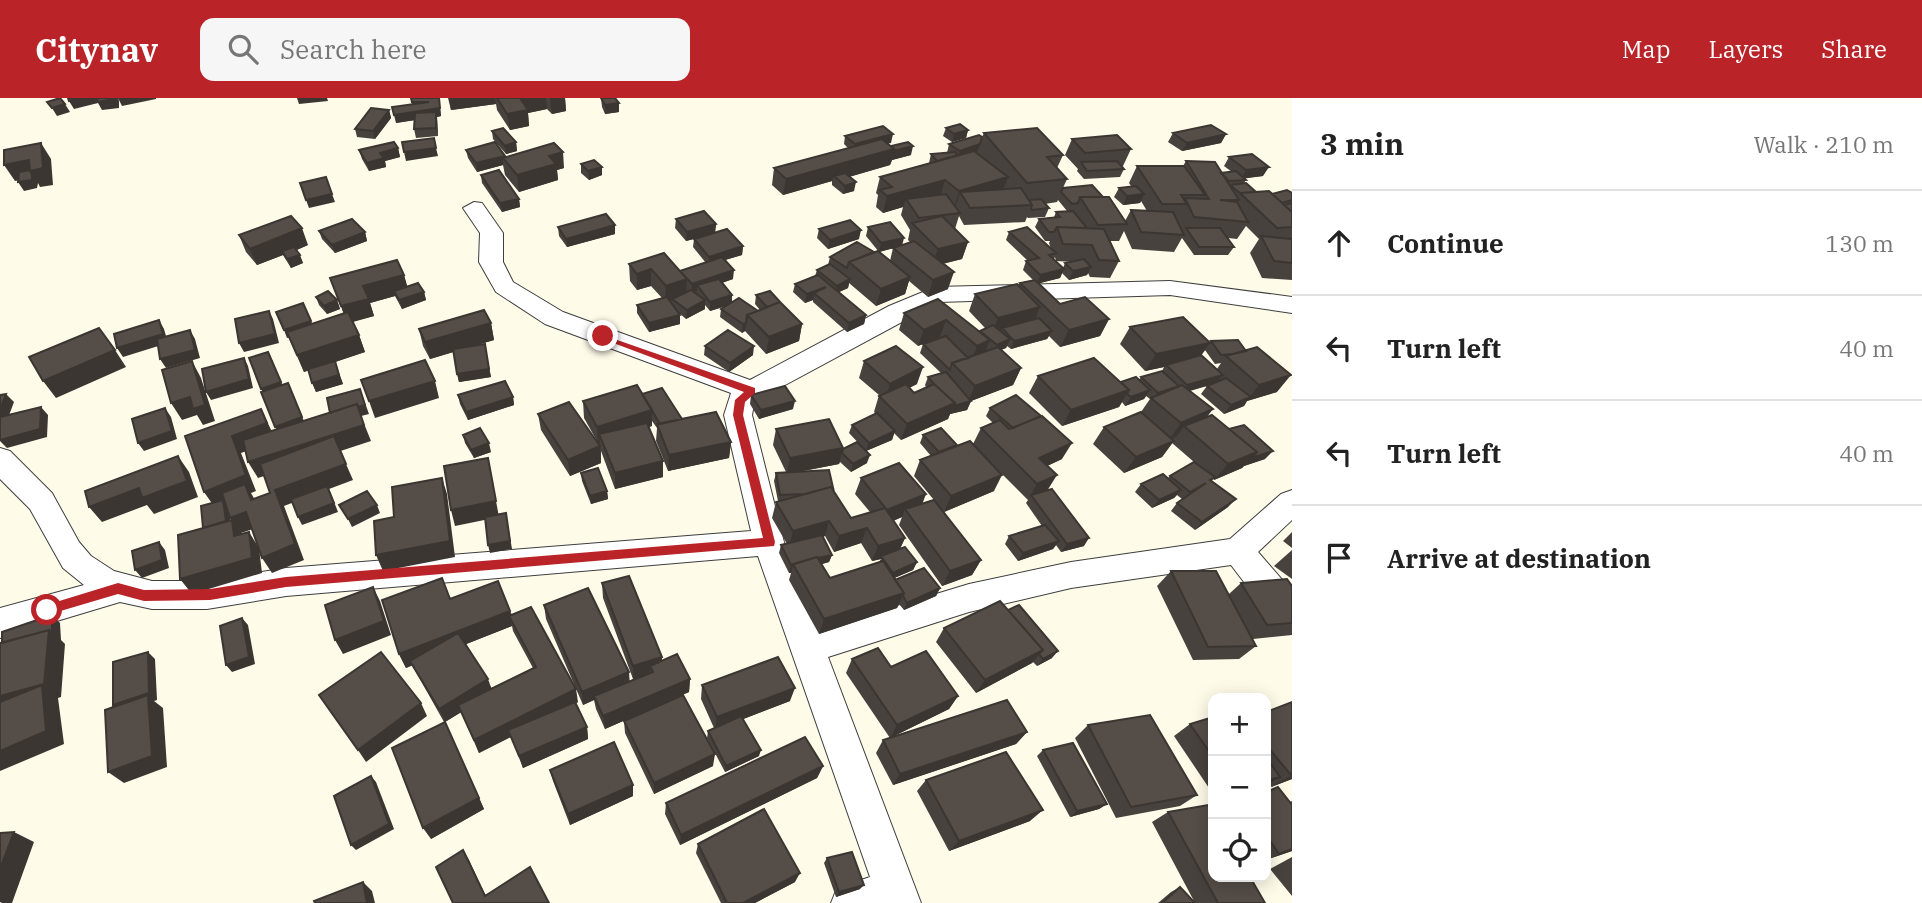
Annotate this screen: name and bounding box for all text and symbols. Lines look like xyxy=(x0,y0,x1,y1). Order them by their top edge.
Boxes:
search box xyxy=(200,18,690,81)
text: Citynav xyxy=(35,28,158,71)
icon: search xyxy=(224,30,262,68)
text: Search here xyxy=(280,32,427,66)
text: Map xyxy=(1622,33,1670,65)
text: Layers xyxy=(1708,33,1783,65)
text: Share xyxy=(1821,33,1887,65)
text: 3 min xyxy=(1320,124,1404,163)
text: Walk · 210 m xyxy=(1753,129,1894,159)
icon: ahead xyxy=(1320,224,1358,262)
text: Continue xyxy=(1387,226,1504,260)
text: 130 m xyxy=(1825,228,1894,258)
route end xyxy=(587,320,618,351)
icon: left xyxy=(1320,329,1358,367)
text: Turn left xyxy=(1387,331,1501,365)
text: 40 m xyxy=(1839,333,1894,363)
icon: left xyxy=(1320,434,1358,472)
text: Turn left xyxy=(1387,436,1501,470)
text: 40 m xyxy=(1839,438,1894,468)
icon: arrive xyxy=(1320,539,1358,577)
text: Arrive at destination xyxy=(1387,541,1651,575)
route start xyxy=(31,594,62,625)
map controls xyxy=(1208,693,1271,882)
button: + xyxy=(1208,693,1271,756)
button: − xyxy=(1208,756,1271,819)
button: locate xyxy=(1208,819,1271,882)

